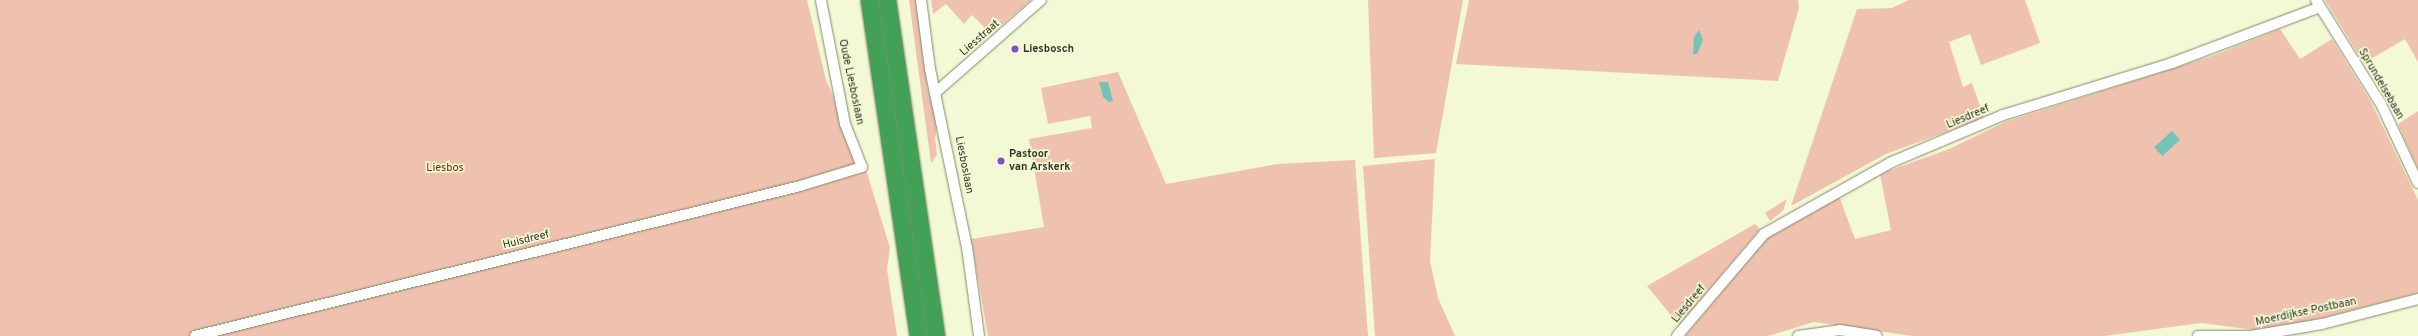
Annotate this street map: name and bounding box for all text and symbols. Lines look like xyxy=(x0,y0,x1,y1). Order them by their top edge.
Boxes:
street label: Liesstraat xyxy=(957,17,1003,59)
street label: Oude Liesboslaan xyxy=(835,38,867,126)
place label: Liesbosch xyxy=(1023,42,1074,56)
marker: Liesbosch xyxy=(1010,44,1020,54)
street label: Sprundelsebaan xyxy=(2355,46,2407,122)
street label: Liesdreef xyxy=(1944,102,1992,132)
street label: Liesboslaan xyxy=(952,135,976,195)
place label: Pastoor van Arskerk xyxy=(1009,148,1071,174)
marker: Pastoor van Arskerk xyxy=(996,156,1006,166)
park label: Liesbos xyxy=(426,161,464,175)
street label: Huisdreef xyxy=(501,228,551,252)
street label: Liesdreef xyxy=(1669,282,1709,326)
street label: Moerdijkse Postbaan xyxy=(2254,295,2358,329)

